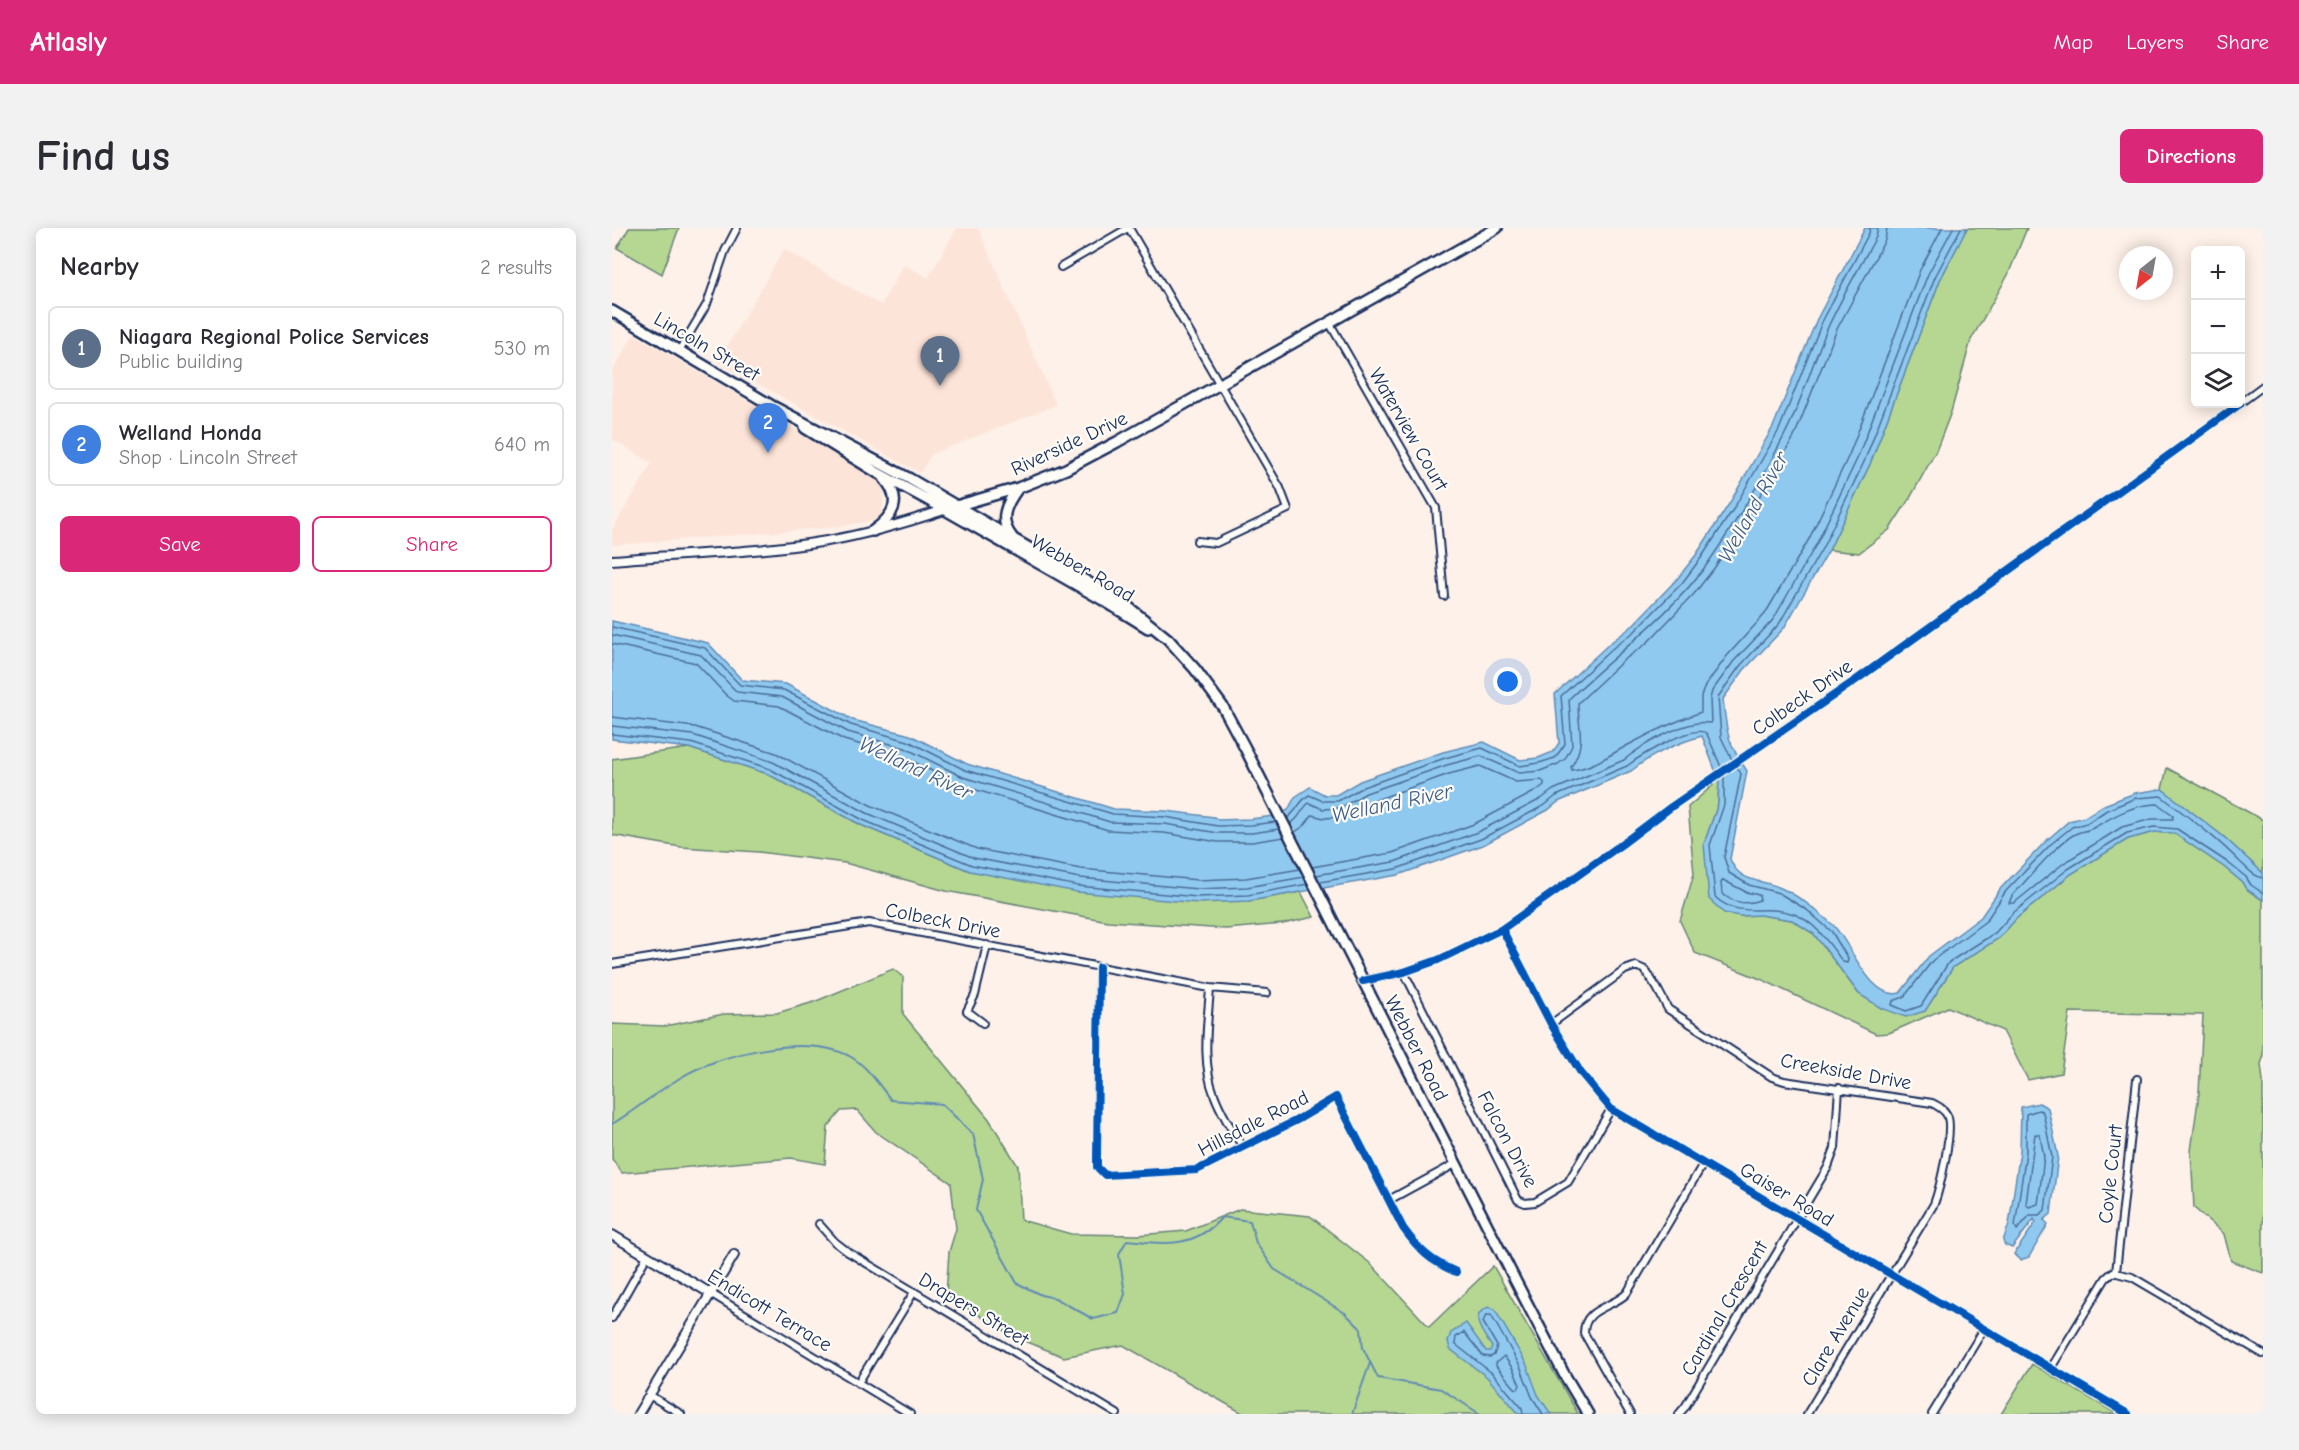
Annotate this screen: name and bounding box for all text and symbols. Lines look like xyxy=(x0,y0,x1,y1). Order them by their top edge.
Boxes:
text: Atlasly xyxy=(30,26,107,58)
text: Map xyxy=(2054,30,2093,54)
text: Layers xyxy=(2126,30,2184,54)
text: Share xyxy=(2217,30,2269,54)
button: Directions xyxy=(2120,129,2263,183)
text: Find us xyxy=(36,132,170,181)
north arrow xyxy=(2119,246,2173,300)
map controls xyxy=(2191,246,2245,408)
button: + xyxy=(2191,246,2245,300)
text: Nearby xyxy=(60,252,139,282)
text: 2 results xyxy=(480,256,552,279)
button: − xyxy=(2191,300,2245,354)
street label: Lincoln Street xyxy=(650,307,765,387)
text: Niagara Regional Police Services xyxy=(119,324,429,350)
pin: 1 xyxy=(920,336,960,386)
text: 1 xyxy=(78,337,85,360)
text: 530 m xyxy=(494,337,550,360)
text: Public building xyxy=(119,350,243,373)
button: layers xyxy=(2191,354,2245,408)
street label: Waterview Court xyxy=(1364,364,1454,496)
pin: 2 xyxy=(748,404,788,453)
street label: Riverside Drive xyxy=(1007,406,1131,480)
text: Welland Honda xyxy=(119,420,262,446)
text: 2 xyxy=(77,433,86,456)
text: 640 m xyxy=(494,433,550,456)
text: Shop · Lincoln Street xyxy=(119,446,297,469)
water label: Welland River xyxy=(1713,446,1794,566)
button: Save xyxy=(60,516,300,572)
button: Share xyxy=(312,516,552,572)
street label: Webber Road xyxy=(1027,530,1138,607)
street label: Colbeck Drive xyxy=(1748,654,1857,740)
your location xyxy=(1493,667,1522,696)
water label: Welland River xyxy=(855,731,978,806)
water label: Welland River xyxy=(1329,778,1456,827)
street label: Colbeck Drive xyxy=(883,898,1003,943)
street label: Webber Road xyxy=(1380,992,1453,1105)
street label: Creekside Drive xyxy=(1779,1049,1913,1094)
street label: Hillsdale Road xyxy=(1194,1086,1312,1161)
street label: Falcon Drive xyxy=(1472,1087,1543,1191)
street label: Coyle Court xyxy=(2094,1122,2127,1225)
street label: Gaiser Road xyxy=(1736,1157,1838,1231)
street label: Cardinal Crescent xyxy=(1676,1236,1773,1380)
street label: Endicott Terrace xyxy=(703,1264,836,1357)
street label: Drapers Street xyxy=(915,1268,1034,1352)
street label: Clare Avenue xyxy=(1797,1282,1874,1390)

